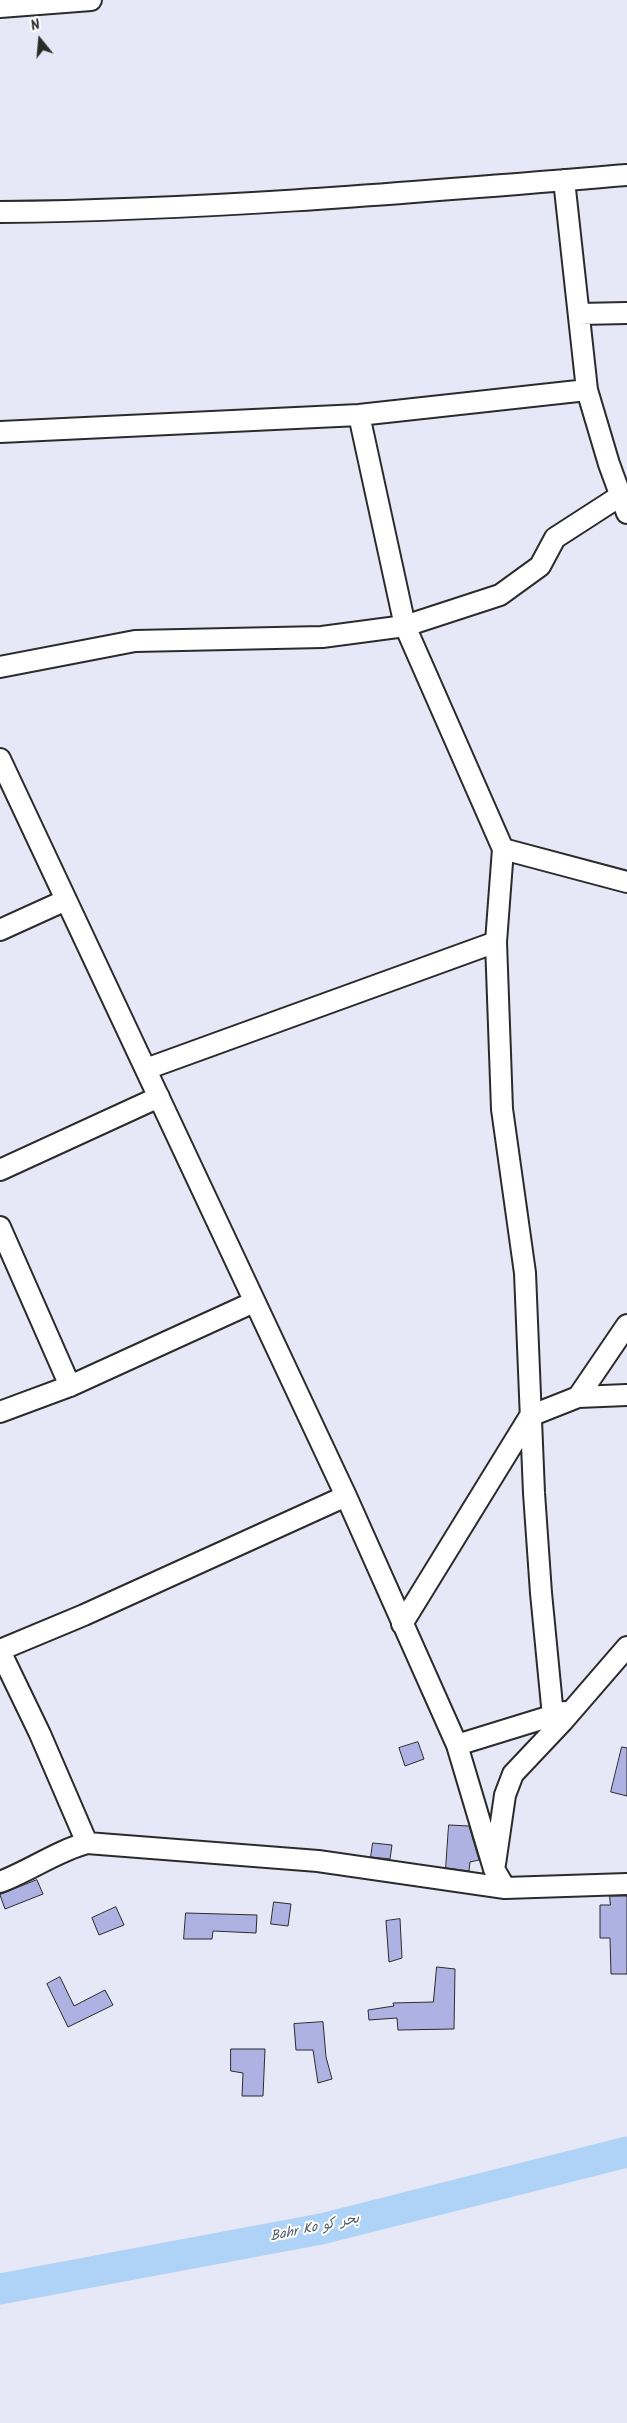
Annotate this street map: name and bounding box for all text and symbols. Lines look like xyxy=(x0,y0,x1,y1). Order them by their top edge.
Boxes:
text: N xyxy=(28,14,43,37)
north arrow xyxy=(15,15,65,65)
water label: Bahr Ko بحر كو xyxy=(269,2211,361,2247)

